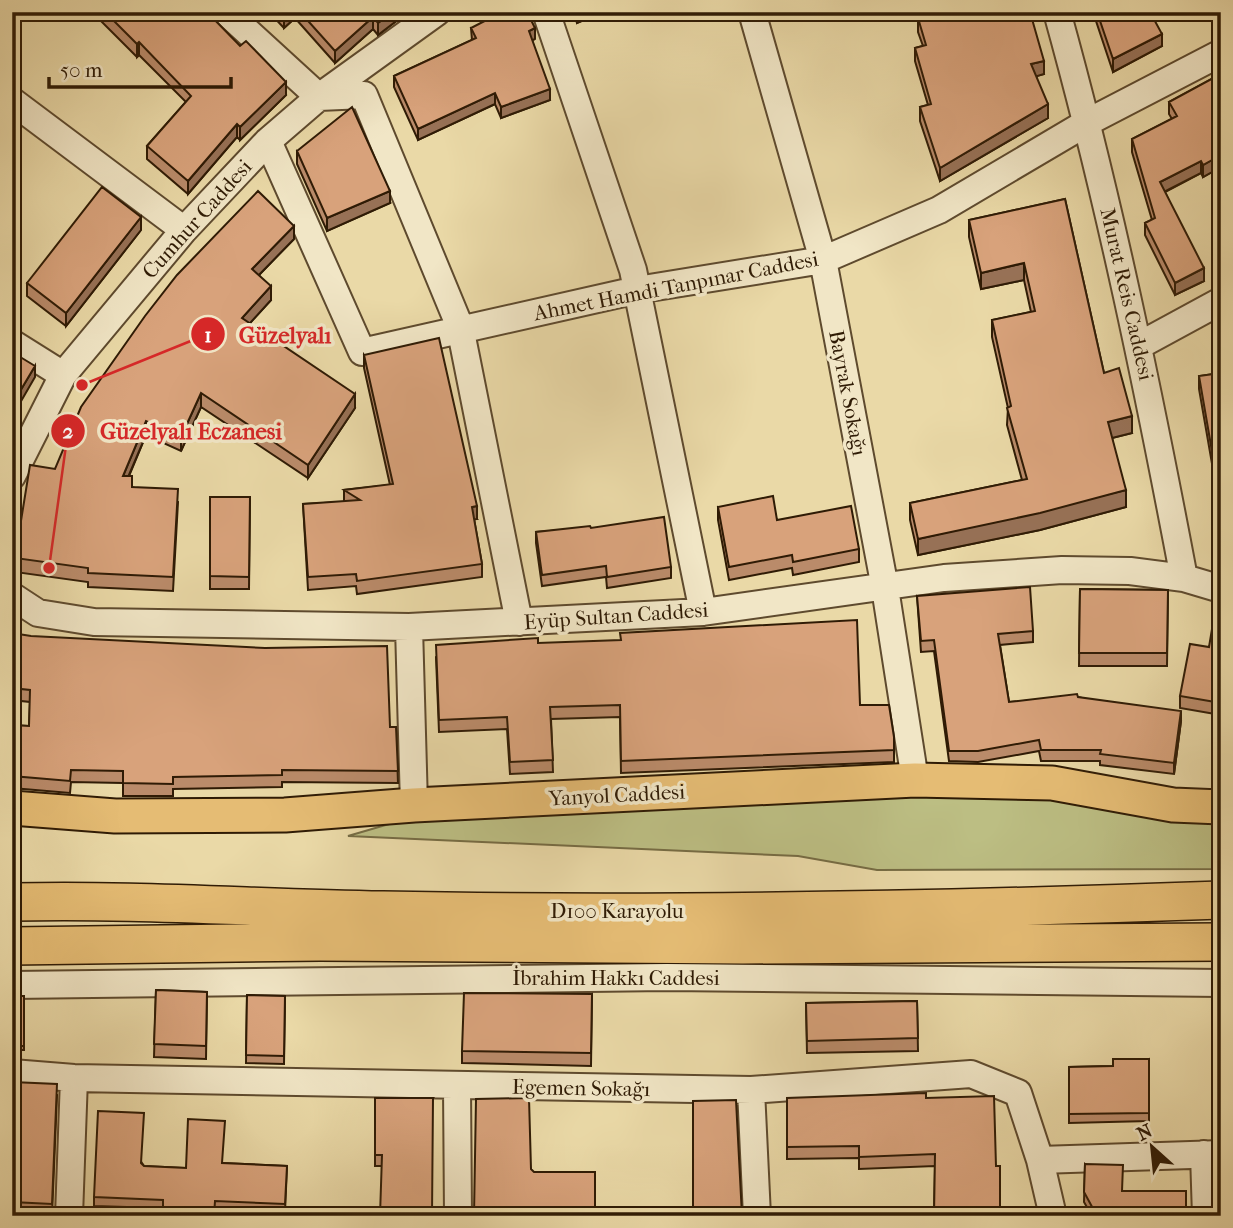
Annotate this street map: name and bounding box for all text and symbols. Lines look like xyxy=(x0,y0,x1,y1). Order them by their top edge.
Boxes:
scale bar xyxy=(49,46,231,90)
text: 50 m xyxy=(60,58,103,82)
street label: Cumhur Caddesi xyxy=(137,155,257,283)
street label: Murat Reis Caddesi xyxy=(1095,205,1159,383)
street label: Ahmet Hamdi Tanpınar Caddesi xyxy=(531,247,820,326)
callout: Güzelyalı xyxy=(190,312,346,356)
text: Güzelyalı xyxy=(239,322,331,349)
text: 1 xyxy=(204,323,212,347)
street label: Bayrak Sokağı xyxy=(824,328,872,458)
callout: Güzelyalı Eczanesi xyxy=(50,409,296,453)
text: Güzelyalı Eczanesi xyxy=(100,418,282,445)
text: 2 xyxy=(63,419,74,443)
street label: Eyüp Sultan Caddesi xyxy=(523,598,709,634)
street label: Yanyol Caddesi xyxy=(547,779,686,811)
street label: D100 Karayolu xyxy=(550,899,684,923)
street label: İbrahim Hakkı Caddesi xyxy=(512,966,720,990)
street label: Egemen Sokağı xyxy=(512,1075,650,1101)
north arrow xyxy=(1118,1112,1188,1182)
text: N xyxy=(1133,1119,1157,1146)

